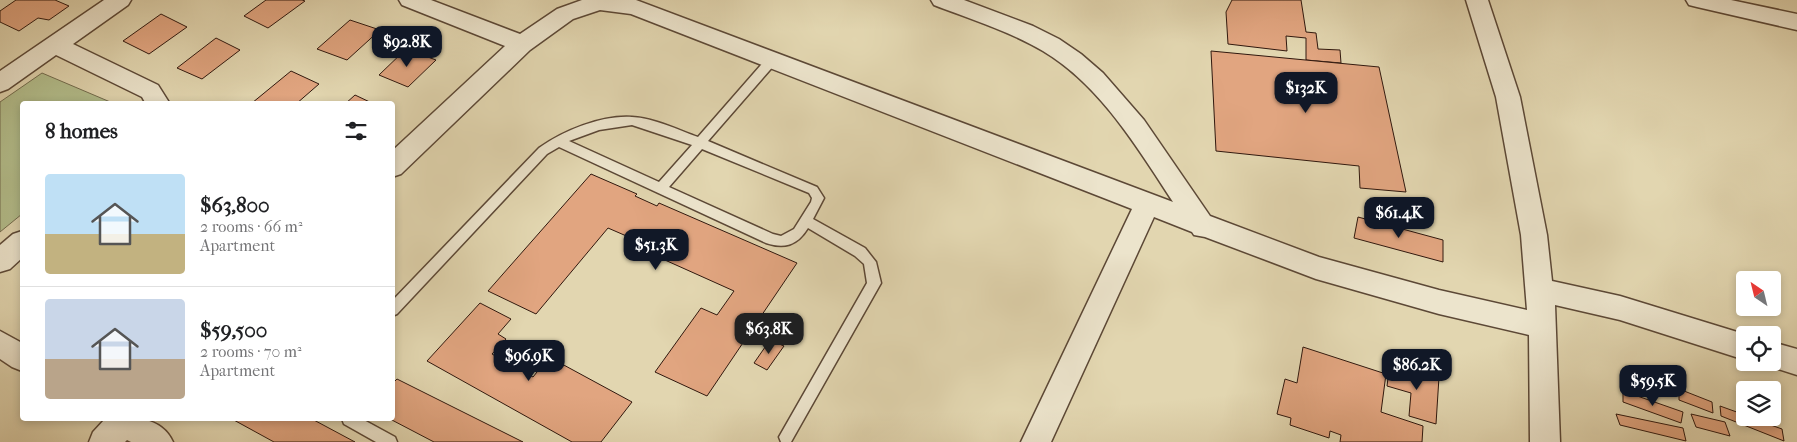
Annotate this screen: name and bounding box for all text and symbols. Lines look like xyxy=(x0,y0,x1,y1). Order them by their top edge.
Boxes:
pin: $92.8K xyxy=(366,26,448,68)
text: $92.8K xyxy=(383,32,431,51)
pin: $132K xyxy=(1271,72,1341,114)
text: $132K xyxy=(1286,78,1326,97)
icon: filters xyxy=(342,117,370,145)
text: 8 homes xyxy=(45,119,118,143)
text: $63,800 xyxy=(200,193,270,217)
icon: home xyxy=(85,194,145,254)
pin: $61.4K xyxy=(1358,196,1440,239)
text: $61.4K xyxy=(1375,203,1423,222)
text: 2 rooms · 66 m² xyxy=(200,217,302,236)
pin: $51.3K xyxy=(615,228,697,271)
text: $51.3K xyxy=(635,235,677,254)
text: Apartment xyxy=(200,236,275,255)
north arrow xyxy=(1736,271,1781,316)
map controls xyxy=(1736,271,1781,426)
pin: $63.8K xyxy=(728,312,810,355)
text: $59,500 xyxy=(200,318,267,342)
icon: home xyxy=(85,319,145,379)
text: $63.8K xyxy=(746,319,792,338)
button: locate xyxy=(1736,326,1781,371)
pin: $96.9K xyxy=(488,340,570,382)
text: 2 rooms · 70 m² xyxy=(200,342,302,361)
text: $96.9K xyxy=(505,346,553,365)
pin: $86.2K xyxy=(1376,348,1458,391)
text: $86.2K xyxy=(1393,355,1441,374)
text: Apartment xyxy=(200,361,275,380)
pin: $59.5K xyxy=(1612,364,1694,407)
text: $59.5K xyxy=(1630,371,1676,390)
button: layers xyxy=(1736,381,1781,426)

